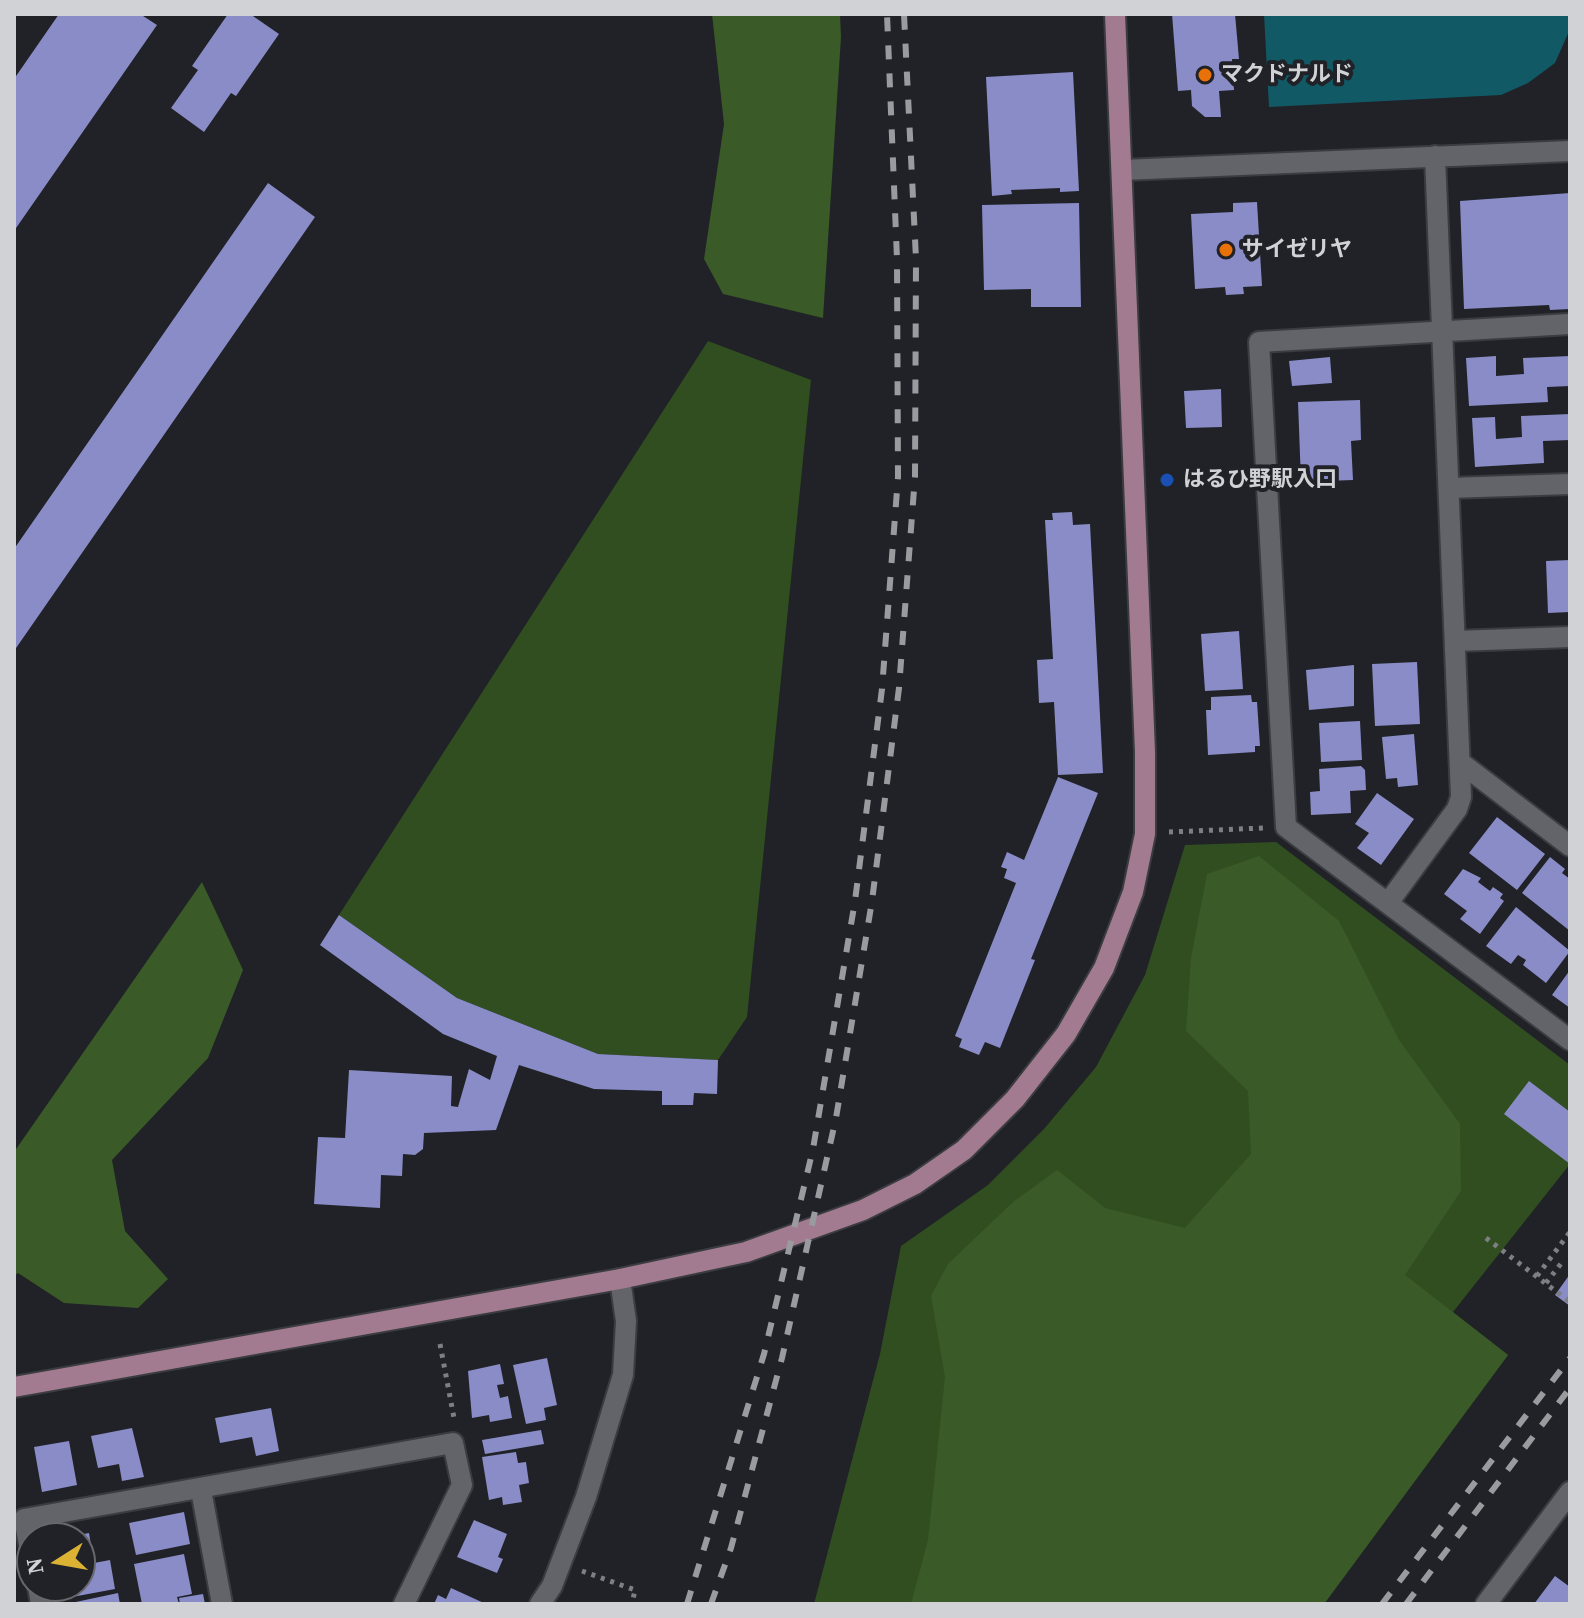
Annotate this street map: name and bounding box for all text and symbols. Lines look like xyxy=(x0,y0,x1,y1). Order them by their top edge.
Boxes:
place label: マクドナルド xyxy=(1221,62,1353,88)
marker: マクドナルド xyxy=(1196,66,1214,84)
place label: サイゼリヤ xyxy=(1242,237,1352,263)
marker: サイゼリヤ xyxy=(1217,241,1235,259)
place label: はるひ野駅入口 xyxy=(1183,467,1337,493)
marker: はるひ野駅入口 xyxy=(1158,471,1176,489)
north arrow xyxy=(16,1522,96,1602)
text: N xyxy=(18,1555,51,1577)

